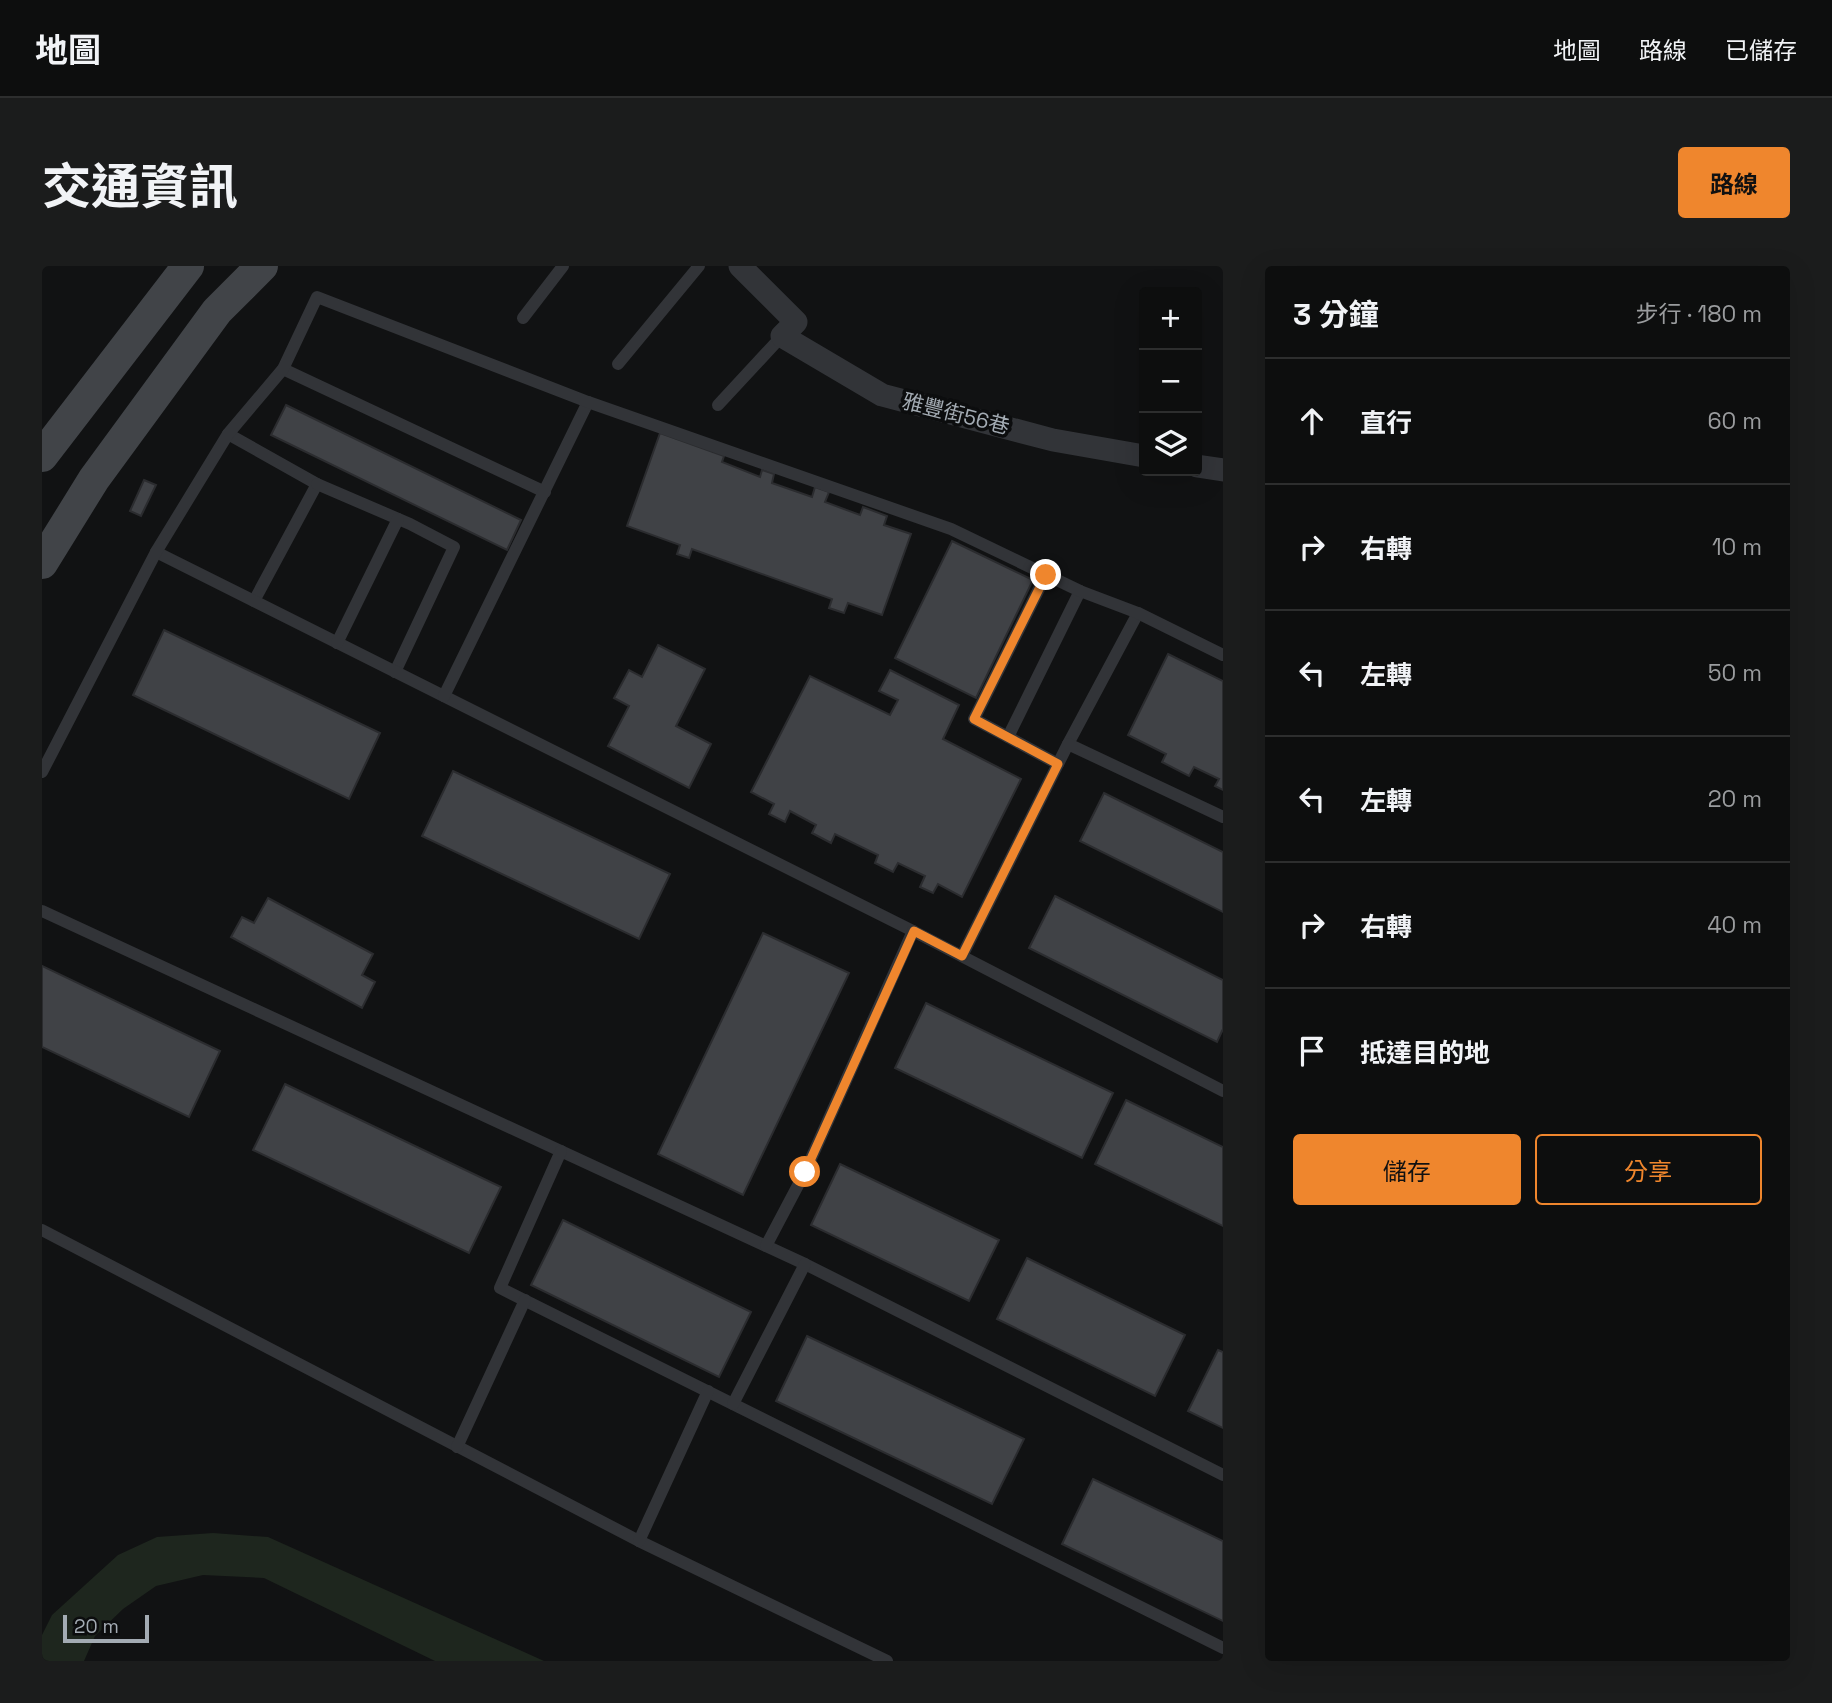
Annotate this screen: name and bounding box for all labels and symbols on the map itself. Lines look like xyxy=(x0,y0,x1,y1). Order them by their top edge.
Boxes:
street label: 雅豐街56巷 xyxy=(900,387,1012,440)
route end xyxy=(1030,559,1061,590)
route start xyxy=(789,1156,820,1187)
scale bar xyxy=(63,1612,149,1644)

